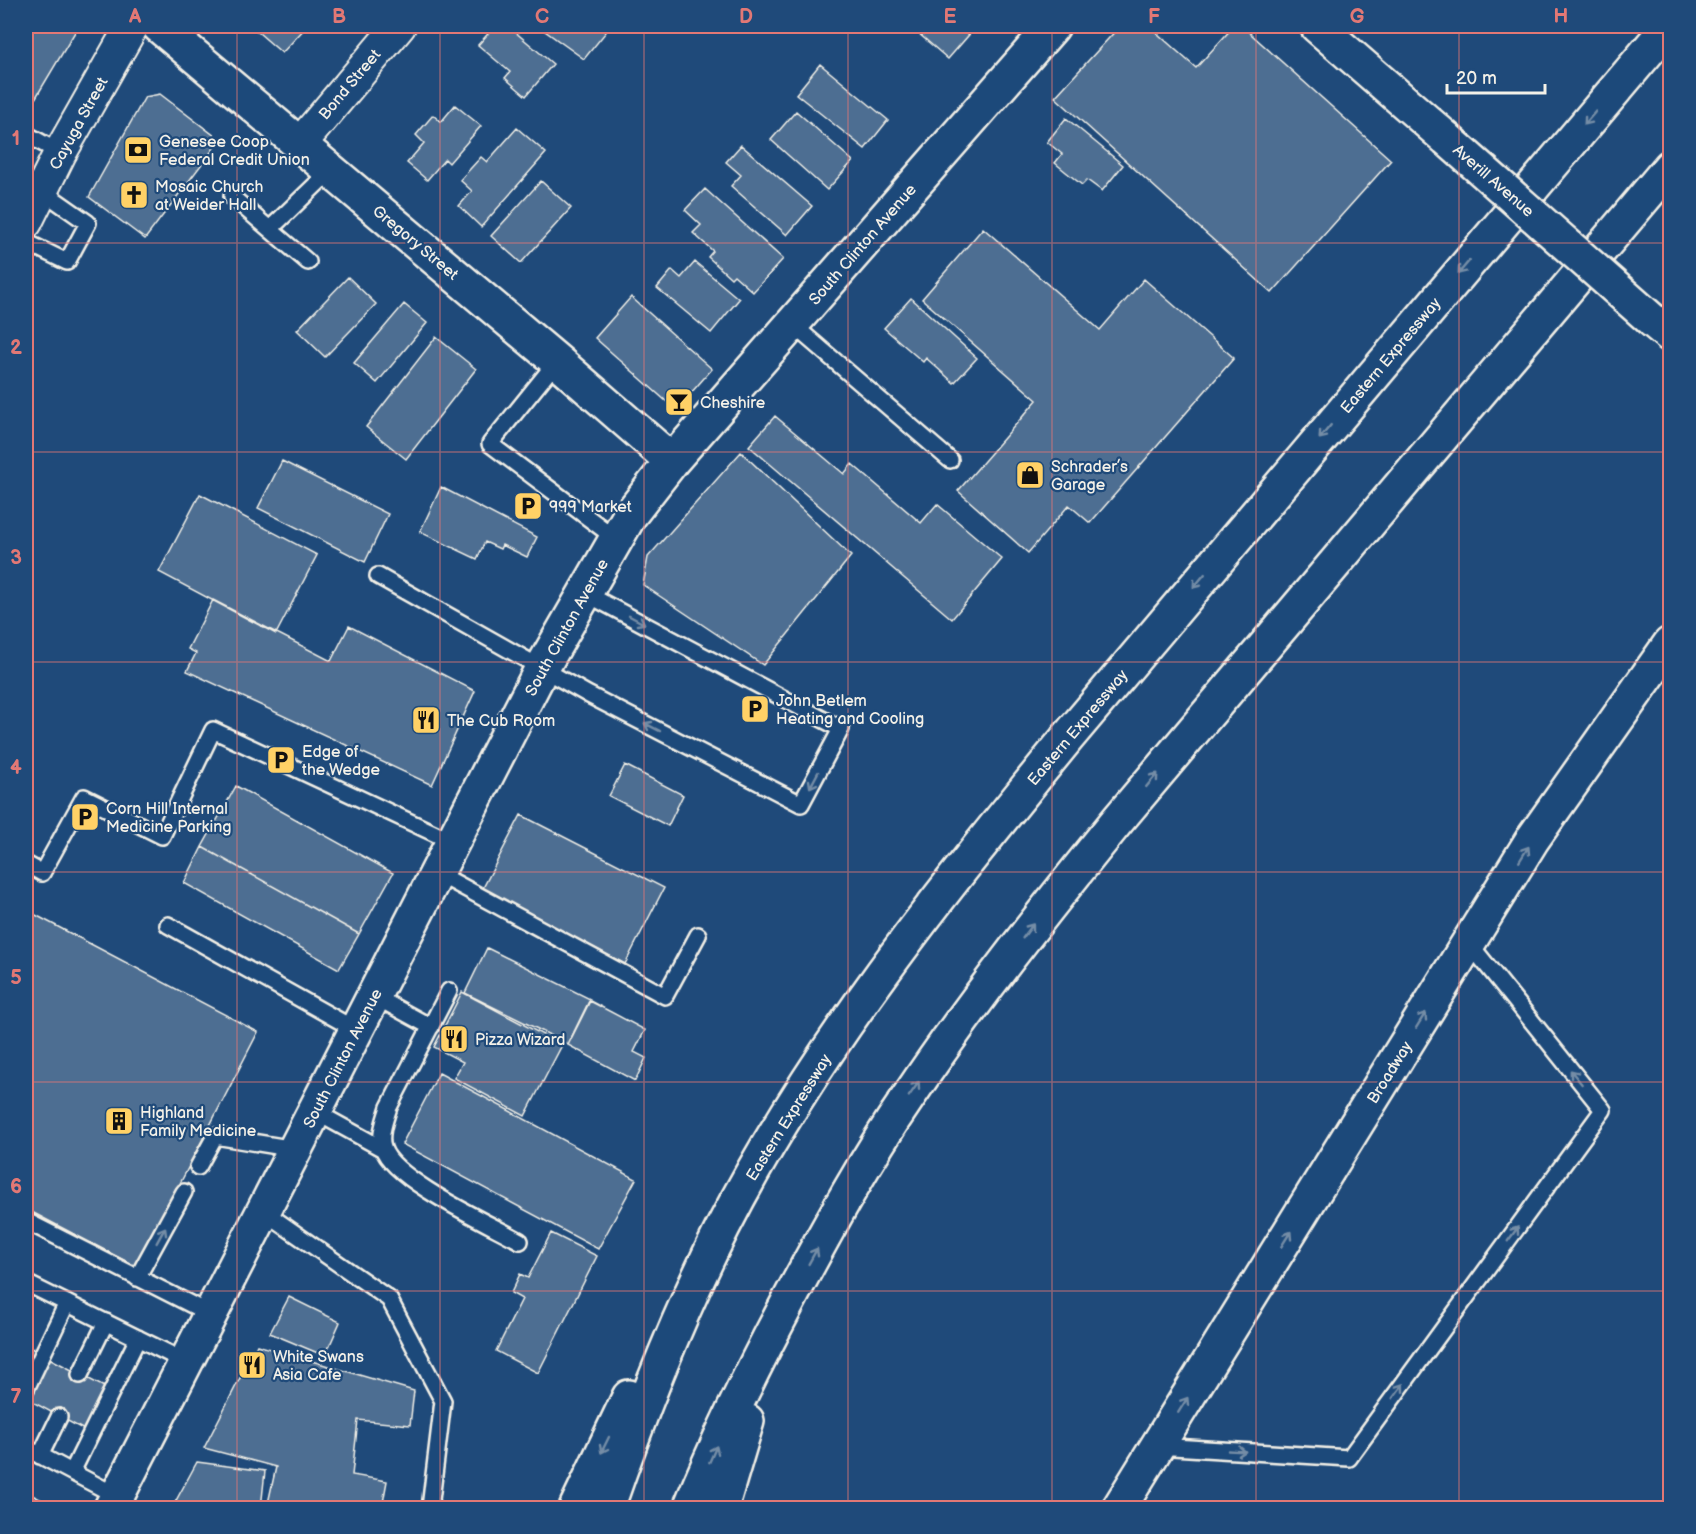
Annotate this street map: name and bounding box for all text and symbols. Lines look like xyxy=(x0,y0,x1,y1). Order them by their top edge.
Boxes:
text: A xyxy=(128,5,142,29)
text: B xyxy=(332,5,346,29)
text: C xyxy=(535,5,549,29)
text: D xyxy=(739,5,753,29)
text: E xyxy=(944,5,957,29)
text: F xyxy=(1148,5,1160,29)
text: G xyxy=(1350,5,1365,29)
text: H xyxy=(1554,5,1568,29)
street label: Bond Street xyxy=(315,46,385,124)
scale bar xyxy=(1447,57,1544,95)
text: 20 m xyxy=(1456,68,1497,89)
street label: Cayuga Street xyxy=(46,74,113,173)
one-way arrow xyxy=(1584,110,1597,126)
text: 1 xyxy=(12,127,20,151)
place label: Genesee Coop Federal Credit Union xyxy=(159,133,310,170)
bank icon: Genesee Coop Federal Credit Union xyxy=(122,134,154,166)
street label: Averill Avenue xyxy=(1449,141,1538,222)
place label: Mosaic Church at Weider Hall xyxy=(155,178,263,215)
church icon: Mosaic Church at Weider Hall xyxy=(118,179,150,211)
street label: South Clinton Avenue xyxy=(805,180,921,309)
street label: Gregory Street xyxy=(368,202,462,285)
one-way arrow xyxy=(1458,259,1471,275)
street label: Eastern Expressway xyxy=(1337,294,1446,418)
text: 2 xyxy=(10,336,22,360)
bar icon: Cheshire xyxy=(663,386,695,418)
place label: Cheshire xyxy=(700,394,766,413)
one-way arrow xyxy=(1318,424,1332,439)
place label: Schrader’s Garage xyxy=(1051,458,1128,495)
shop icon: Schrader’s Garage xyxy=(1014,459,1046,491)
parking icon: 999 Market xyxy=(512,490,544,522)
place label: 999 Market xyxy=(549,498,632,517)
text: 3 xyxy=(10,546,22,570)
street label: South Clinton Avenue xyxy=(522,555,613,700)
one-way arrow xyxy=(1192,573,1206,588)
one-way arrow xyxy=(628,614,645,626)
street label: Eastern Expressway xyxy=(1024,666,1133,790)
place label: John Betlem Heating and Cooling xyxy=(776,692,924,729)
parking icon: John Betlem Heating and Cooling xyxy=(739,693,771,725)
restaurant icon: The Cub Room xyxy=(410,704,442,736)
place label: The Cub Room xyxy=(447,712,555,731)
one-way arrow xyxy=(643,721,661,733)
place label: Edge of the Wedge xyxy=(302,743,381,780)
parking icon: Edge of the Wedge xyxy=(265,744,297,776)
text: 4 xyxy=(10,756,22,780)
one-way arrow xyxy=(808,771,820,788)
one-way arrow xyxy=(1145,772,1158,788)
place label: Corn Hill Internal Medicine Parking xyxy=(106,800,231,837)
parking icon: Corn Hill Internal Medicine Parking xyxy=(69,801,101,833)
one-way arrow xyxy=(1518,846,1530,863)
one-way arrow xyxy=(1022,923,1035,939)
text: 5 xyxy=(10,966,22,990)
street label: South Clinton Avenue xyxy=(300,985,387,1132)
one-way arrow xyxy=(1416,1012,1428,1029)
restaurant icon: Pizza Wizard xyxy=(438,1023,470,1055)
place label: Pizza Wizard xyxy=(475,1031,565,1050)
street label: Broadway xyxy=(1364,1037,1417,1108)
street label: Eastern Expressway xyxy=(743,1050,836,1185)
one-way arrow xyxy=(1570,1070,1583,1086)
one-way arrow xyxy=(908,1081,920,1097)
place label: Highland Family Medicine xyxy=(140,1104,257,1141)
building icon: Highland Family Medicine xyxy=(103,1105,135,1137)
text: 6 xyxy=(10,1175,22,1199)
one-way arrow xyxy=(1507,1226,1519,1242)
one-way arrow xyxy=(155,1227,167,1244)
one-way arrow xyxy=(1280,1231,1292,1248)
one-way arrow xyxy=(808,1247,819,1265)
place label: White Swans Asia Cafe xyxy=(273,1348,364,1385)
restaurant icon: White Swans Asia Cafe xyxy=(236,1349,268,1381)
one-way arrow xyxy=(1392,1384,1404,1400)
text: 7 xyxy=(10,1385,22,1409)
one-way arrow xyxy=(1177,1397,1189,1414)
one-way arrow xyxy=(599,1435,611,1453)
one-way arrow xyxy=(707,1446,719,1464)
one-way arrow xyxy=(1226,1446,1246,1457)

